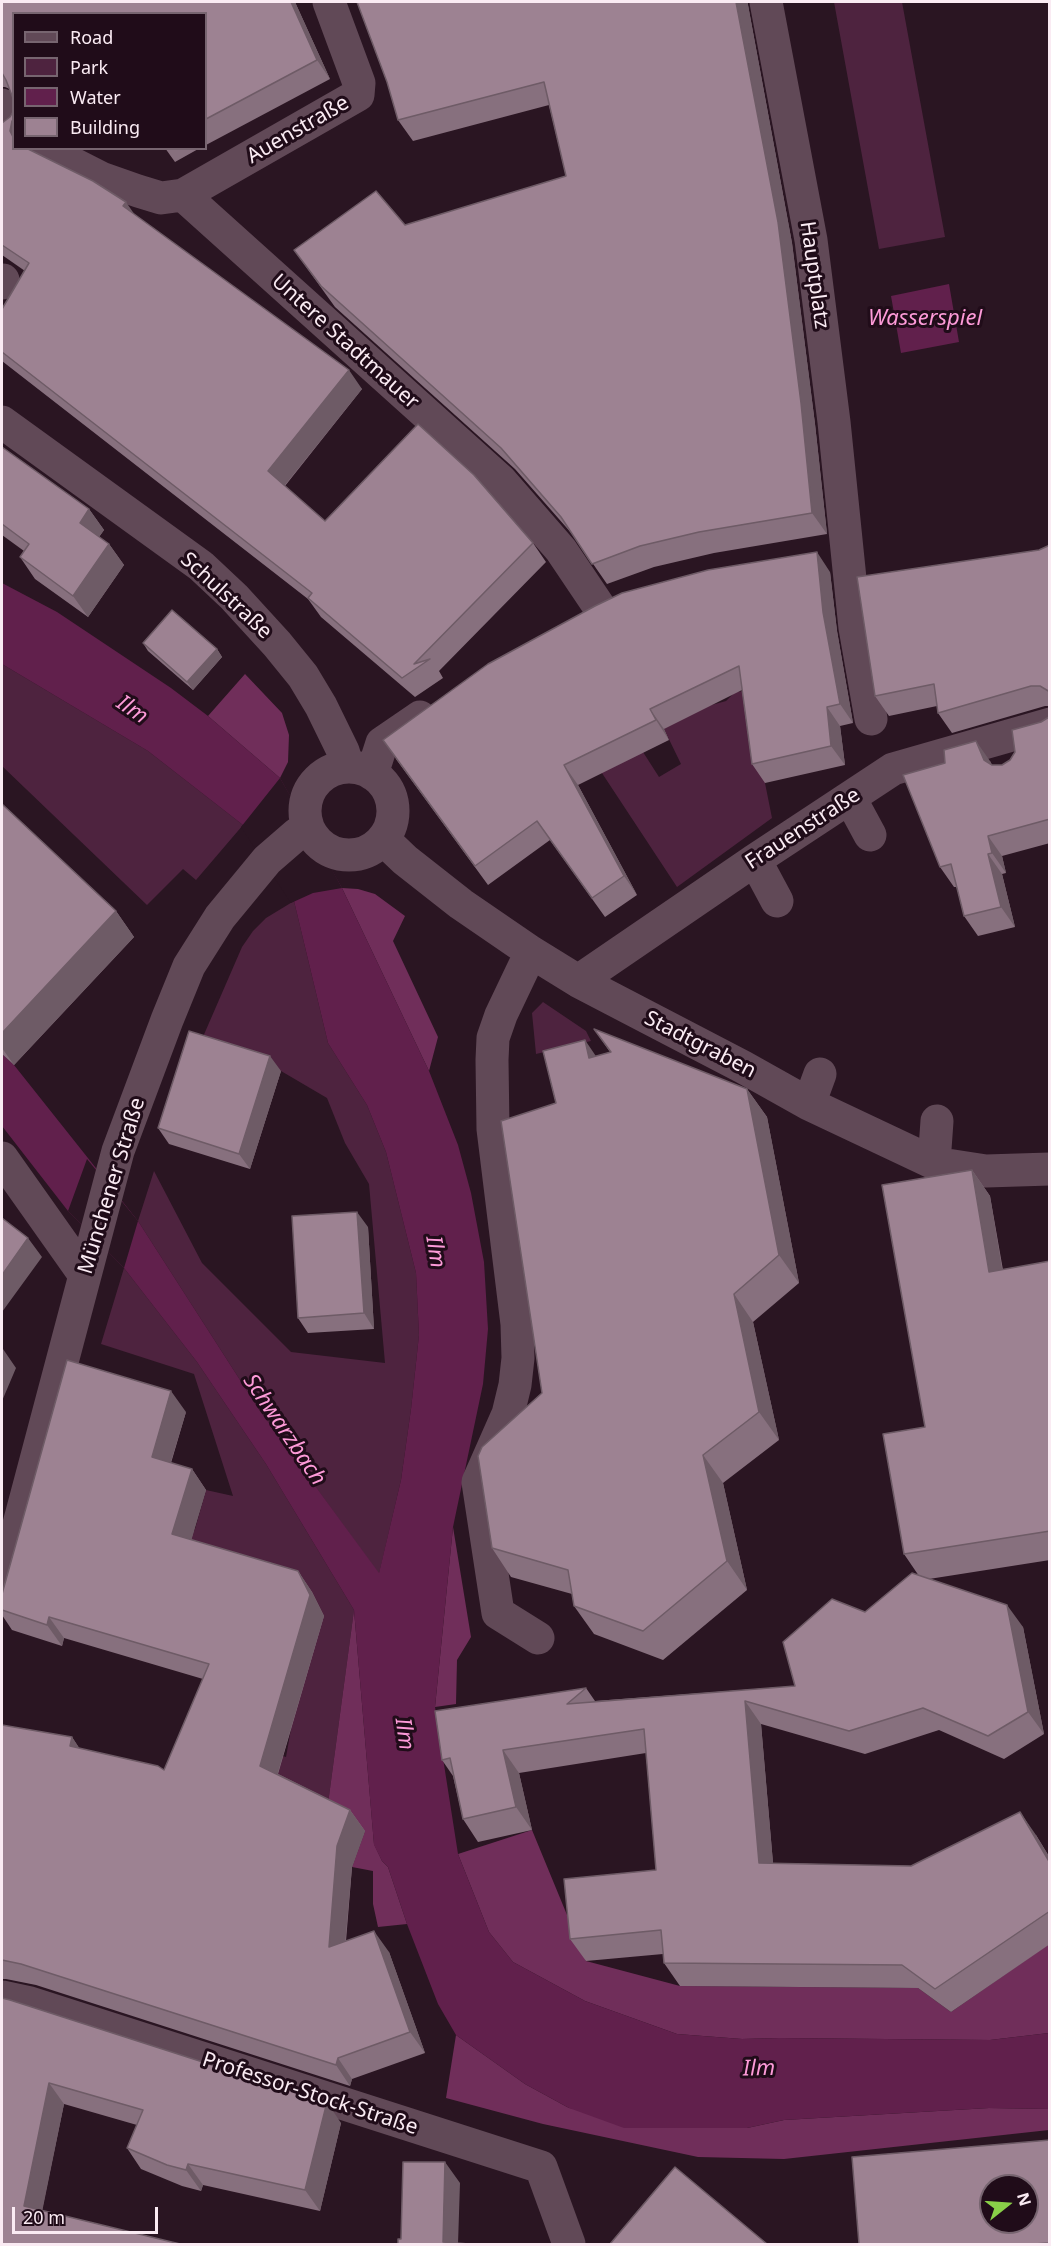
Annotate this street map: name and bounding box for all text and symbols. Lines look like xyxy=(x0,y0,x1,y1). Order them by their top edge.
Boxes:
legend xyxy=(12,12,207,150)
text: Road xyxy=(70,25,113,49)
text: Park xyxy=(70,55,108,79)
text: Water xyxy=(70,85,121,109)
street label: Auenstraße xyxy=(242,91,354,169)
text: Building xyxy=(70,115,140,139)
street label: Hauptplatz xyxy=(794,220,834,330)
street label: Untere Stadtmauer xyxy=(266,269,424,415)
water label: Wasserspiel xyxy=(868,306,982,332)
street label: Schulstraße xyxy=(175,547,277,645)
water label: Ilm xyxy=(111,690,153,730)
street label: Frauenstraße xyxy=(741,783,865,875)
street label: Stadtgraben xyxy=(640,1006,760,1084)
street label: Münchener Straße xyxy=(73,1095,151,1277)
water label: Ilm xyxy=(419,1234,451,1270)
water label: Schwarzbach xyxy=(237,1369,331,1491)
water label: Ilm xyxy=(389,1716,419,1752)
street label: Professor-Stock-Straße xyxy=(199,2047,421,2141)
water label: Ilm xyxy=(743,2056,775,2082)
north arrow xyxy=(979,2174,1039,2234)
text: N xyxy=(1012,2190,1037,2209)
scale bar xyxy=(15,2195,160,2233)
text: 20 m xyxy=(23,2205,65,2229)

